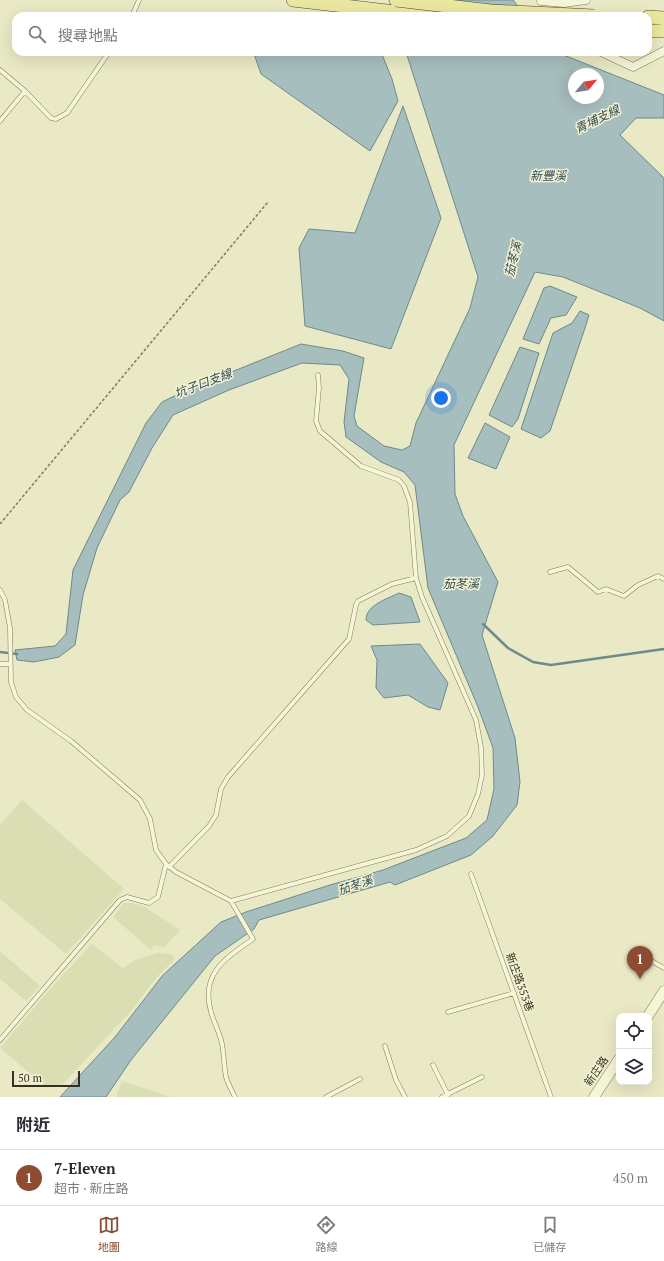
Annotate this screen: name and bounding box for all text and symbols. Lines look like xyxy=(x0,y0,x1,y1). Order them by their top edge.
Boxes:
search box xyxy=(12,12,652,56)
icon: search xyxy=(26,23,48,45)
text: 搜尋地點 xyxy=(58,25,118,45)
north arrow xyxy=(568,68,604,104)
water label: 青埔支線 xyxy=(572,101,624,136)
water label: 新豐溪 xyxy=(530,168,568,183)
water label: 茄苳溪 xyxy=(502,238,525,278)
water label: 坑子口支線 xyxy=(172,365,236,401)
your location xyxy=(431,388,451,408)
water label: 茄苳溪 xyxy=(443,576,481,591)
water label: 茄苳溪 xyxy=(336,871,376,898)
pin: 1 xyxy=(627,946,653,979)
street label: 新庄路353巷 xyxy=(503,951,537,1013)
map controls xyxy=(616,1013,652,1085)
button: locate xyxy=(616,1013,652,1049)
button: layers xyxy=(616,1049,652,1085)
street label: 新庄路 xyxy=(581,1053,611,1089)
scale bar xyxy=(12,1069,80,1088)
text: 50 m xyxy=(18,1071,42,1085)
text: 附近 xyxy=(16,1113,50,1136)
text: 7-Eleven xyxy=(54,1158,116,1178)
text: 1 xyxy=(25,1169,33,1187)
text: 450 m xyxy=(613,1169,648,1187)
text: 超市 · 新庄路 xyxy=(54,1179,128,1197)
tab: 地圖 xyxy=(98,1214,120,1254)
tab: 路線 xyxy=(315,1214,337,1254)
tab: 已儲存 xyxy=(533,1214,566,1254)

